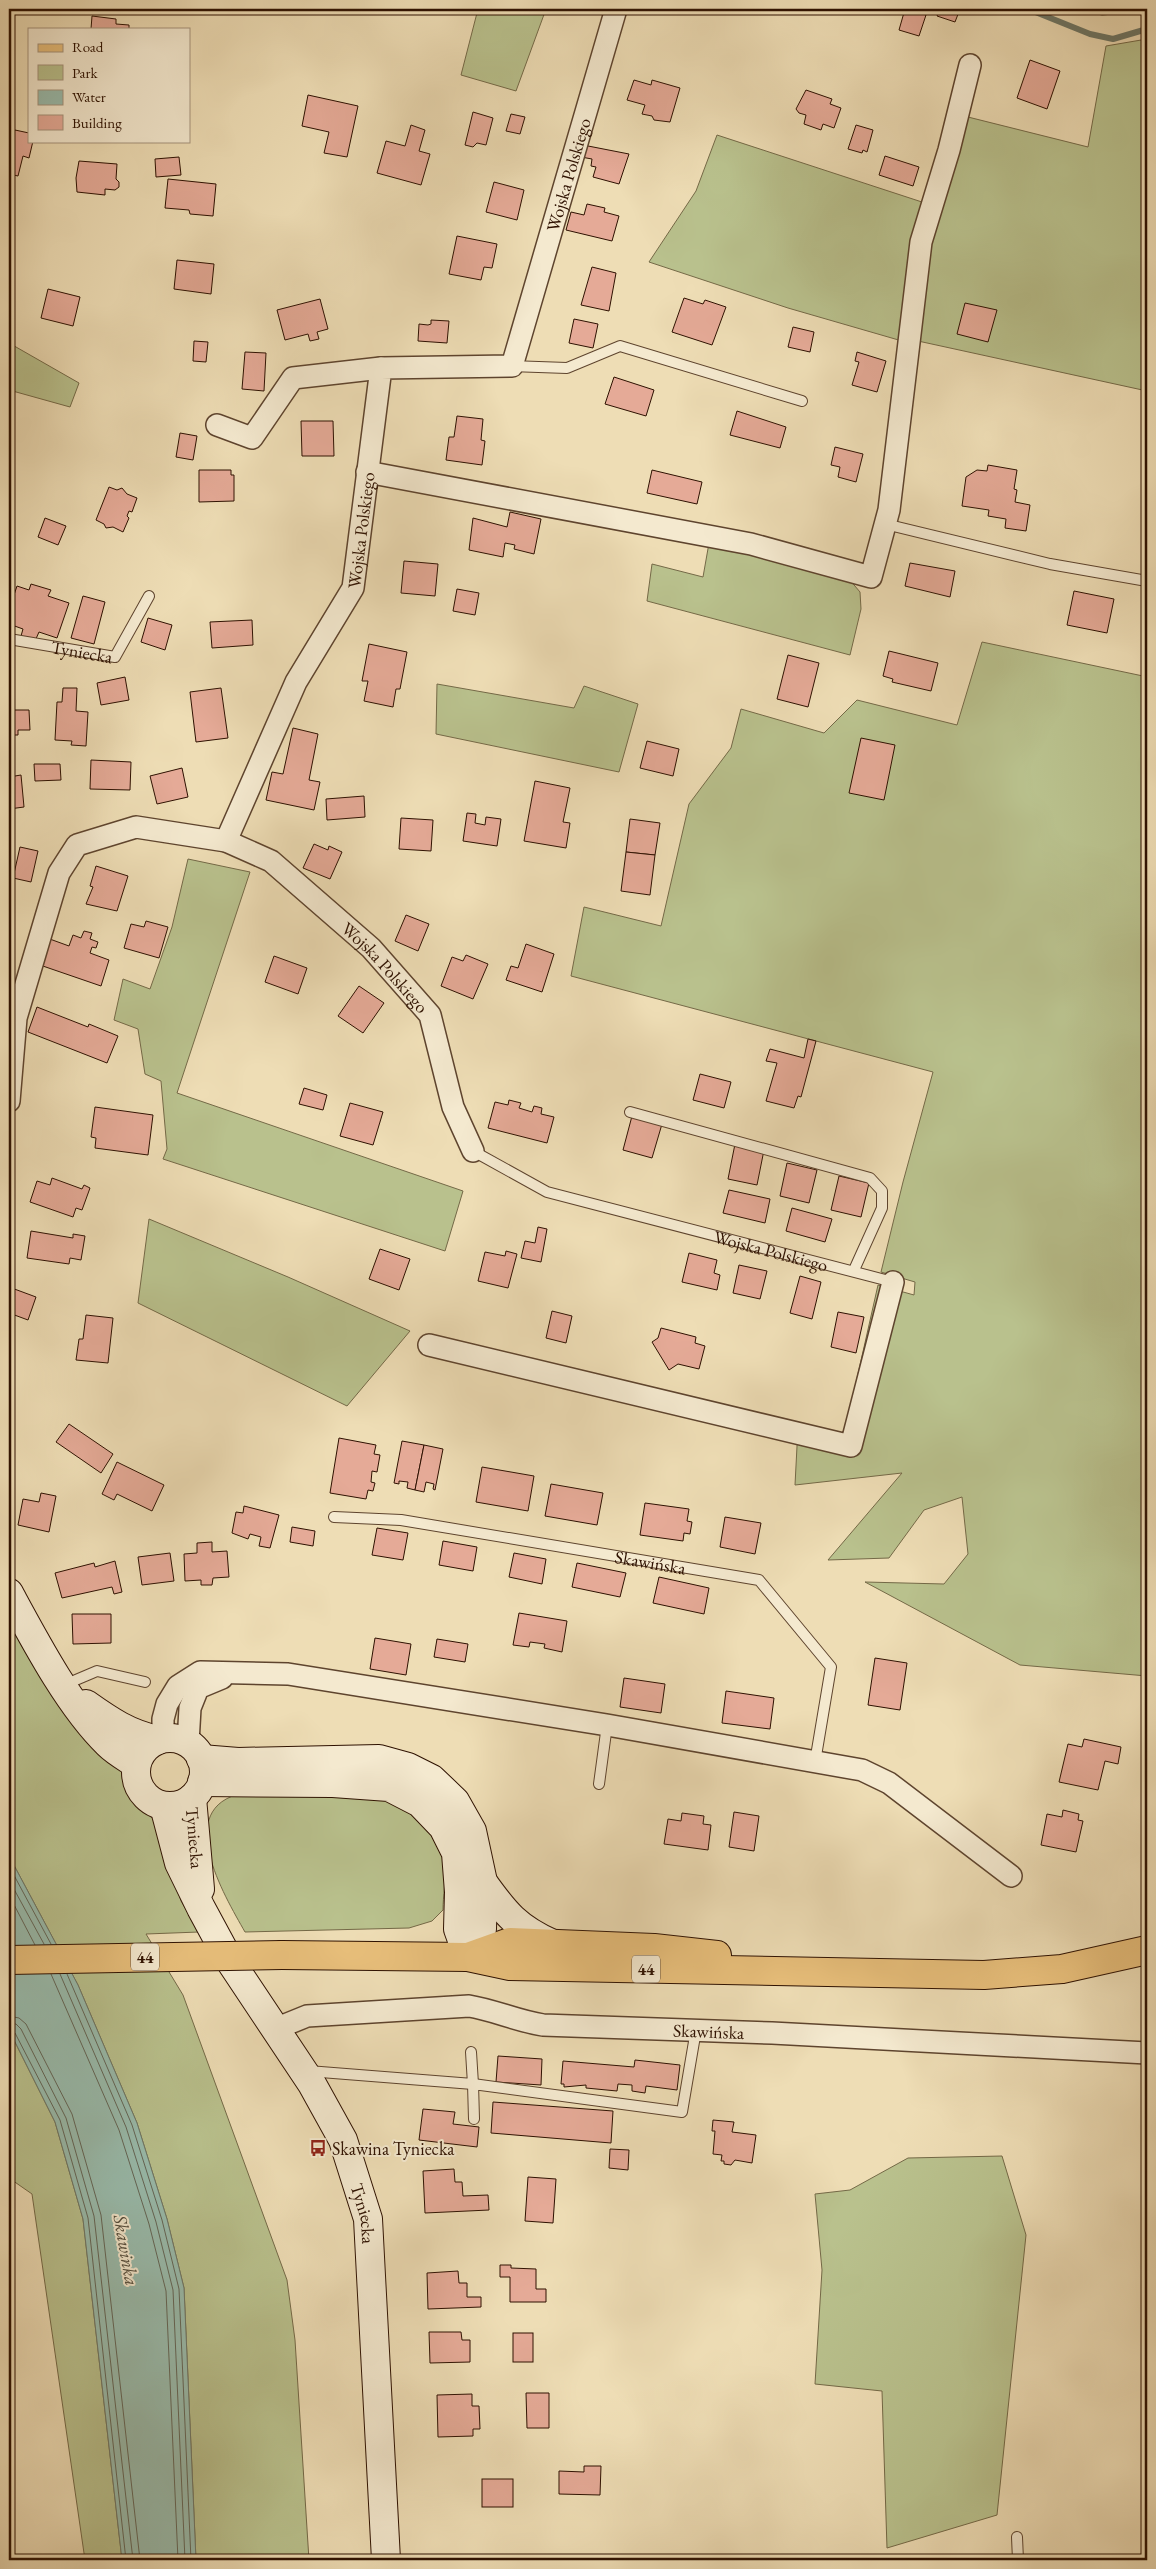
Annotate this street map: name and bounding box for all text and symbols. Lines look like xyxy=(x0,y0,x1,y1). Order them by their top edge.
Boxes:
legend xyxy=(28,28,190,142)
text: Road xyxy=(72,37,104,56)
text: Park xyxy=(72,63,99,82)
text: Water xyxy=(72,87,106,106)
text: Building xyxy=(72,113,122,132)
street label: Wojska Polskiego xyxy=(540,115,595,234)
street label: Wojska Polskiego xyxy=(342,470,379,590)
street label: Tyniecka xyxy=(50,635,115,668)
street label: Wojska Polskiego xyxy=(337,916,434,1017)
street label: Wojska Polskiego xyxy=(711,1224,831,1276)
street label: Skawińska xyxy=(613,1545,688,1579)
street label: Tyniecka xyxy=(181,1806,210,1870)
road number: 44 xyxy=(131,1944,159,1970)
road number: 44 xyxy=(632,1956,660,1982)
street label: Skawińska xyxy=(673,2018,745,2044)
place label: Skawina Tyniecka xyxy=(332,2137,455,2160)
bus stop icon: Skawina Tyniecka xyxy=(308,2138,328,2158)
street label: Tyniecka xyxy=(346,2180,381,2245)
water label: Skawinka xyxy=(107,2212,145,2287)

